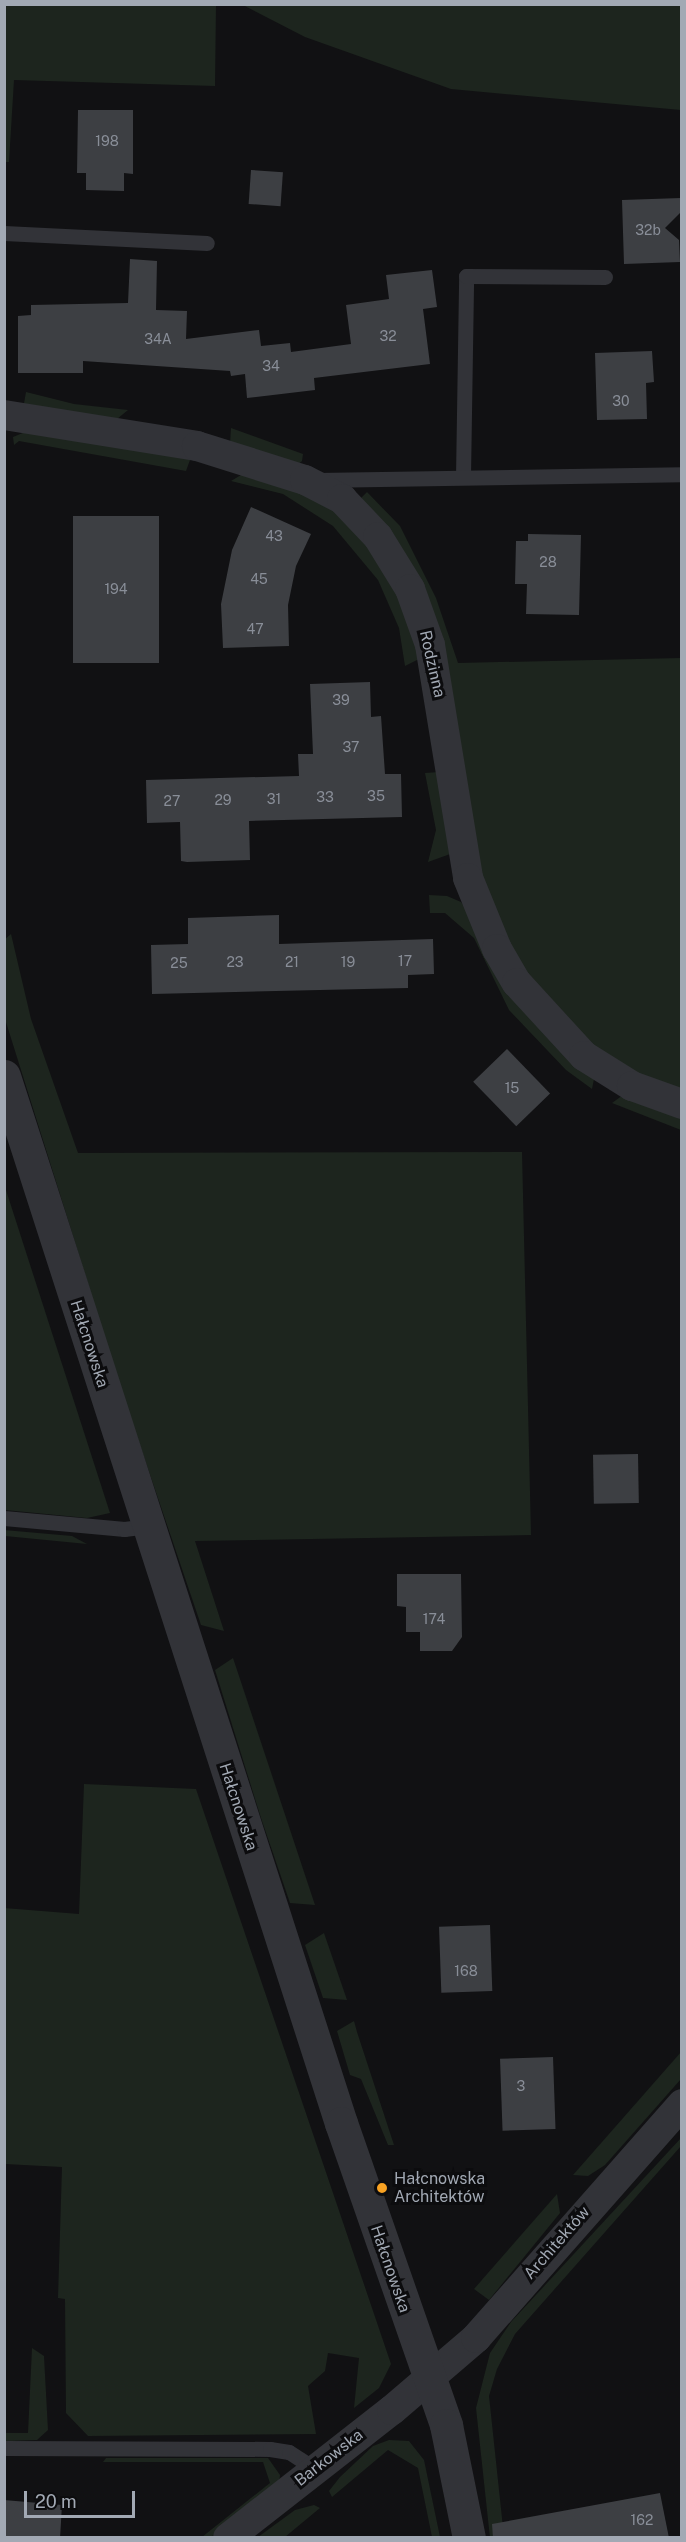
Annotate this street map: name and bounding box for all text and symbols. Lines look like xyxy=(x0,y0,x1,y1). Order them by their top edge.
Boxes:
house number: 198 xyxy=(95,133,119,149)
house number: 32b xyxy=(635,222,661,238)
house number: 32 xyxy=(379,328,397,344)
house number: 34A xyxy=(144,331,172,347)
house number: 34 xyxy=(262,358,280,374)
house number: 30 xyxy=(612,393,630,409)
house number: 43 xyxy=(265,528,283,544)
house number: 28 xyxy=(539,554,557,570)
house number: 45 xyxy=(250,571,268,587)
house number: 194 xyxy=(104,581,128,597)
house number: 47 xyxy=(246,621,264,637)
street label: Rodzinna xyxy=(415,629,449,699)
house number: 39 xyxy=(332,692,350,708)
house number: 37 xyxy=(343,739,359,755)
house number: 35 xyxy=(367,788,385,804)
house number: 33 xyxy=(316,789,334,805)
house number: 31 xyxy=(267,791,281,807)
house number: 29 xyxy=(214,792,232,808)
house number: 27 xyxy=(164,793,180,809)
house number: 17 xyxy=(398,953,412,969)
house number: 23 xyxy=(226,954,244,970)
house number: 21 xyxy=(285,954,299,970)
house number: 19 xyxy=(341,954,355,970)
house number: 25 xyxy=(170,955,188,971)
house number: 15 xyxy=(505,1080,519,1096)
street label: Hałcnowska xyxy=(66,1298,112,1390)
house number: 174 xyxy=(423,1611,445,1627)
street label: Hałcnowska xyxy=(215,1761,261,1853)
house number: 168 xyxy=(454,1963,478,1979)
house number: 3 xyxy=(517,2078,525,2094)
place label: Hałcnowska Architektów xyxy=(394,2169,485,2207)
marker: Hałcnowska Architektów xyxy=(375,2181,389,2195)
street label: Architektów xyxy=(520,2203,594,2283)
street label: Hałcnowska xyxy=(366,2223,414,2315)
street label: Barkowska xyxy=(291,2425,367,2491)
scale bar xyxy=(27,2479,138,2517)
text: 20 m xyxy=(35,2491,77,2512)
house number: 162 xyxy=(631,2512,653,2528)

